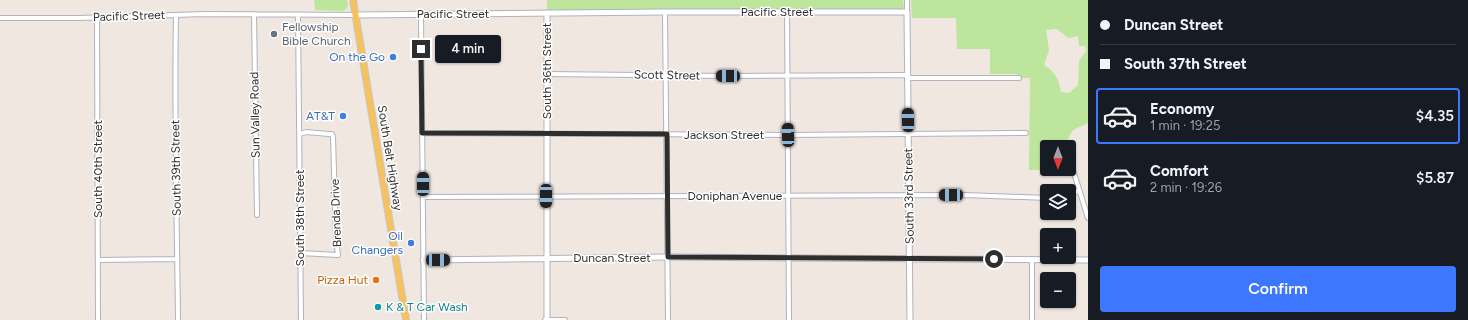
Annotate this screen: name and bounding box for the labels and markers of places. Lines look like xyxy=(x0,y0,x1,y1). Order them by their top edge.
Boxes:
place label: Fellowship Bible Church xyxy=(282,20,351,48)
marker: Fellowship Bible Church xyxy=(269,29,279,39)
place label: On the Go xyxy=(329,50,385,64)
marker: On the Go xyxy=(388,52,398,62)
place label: AT&T xyxy=(306,109,335,123)
marker: AT&T xyxy=(338,111,348,121)
place label: Oil Changers xyxy=(352,229,403,257)
marker: Oil Changers xyxy=(406,238,416,248)
place label: Pizza Hut xyxy=(317,273,368,287)
marker: Pizza Hut xyxy=(371,275,381,285)
place label: K & T Car Wash xyxy=(386,300,468,314)
marker: K & T Car Wash xyxy=(373,302,383,312)

